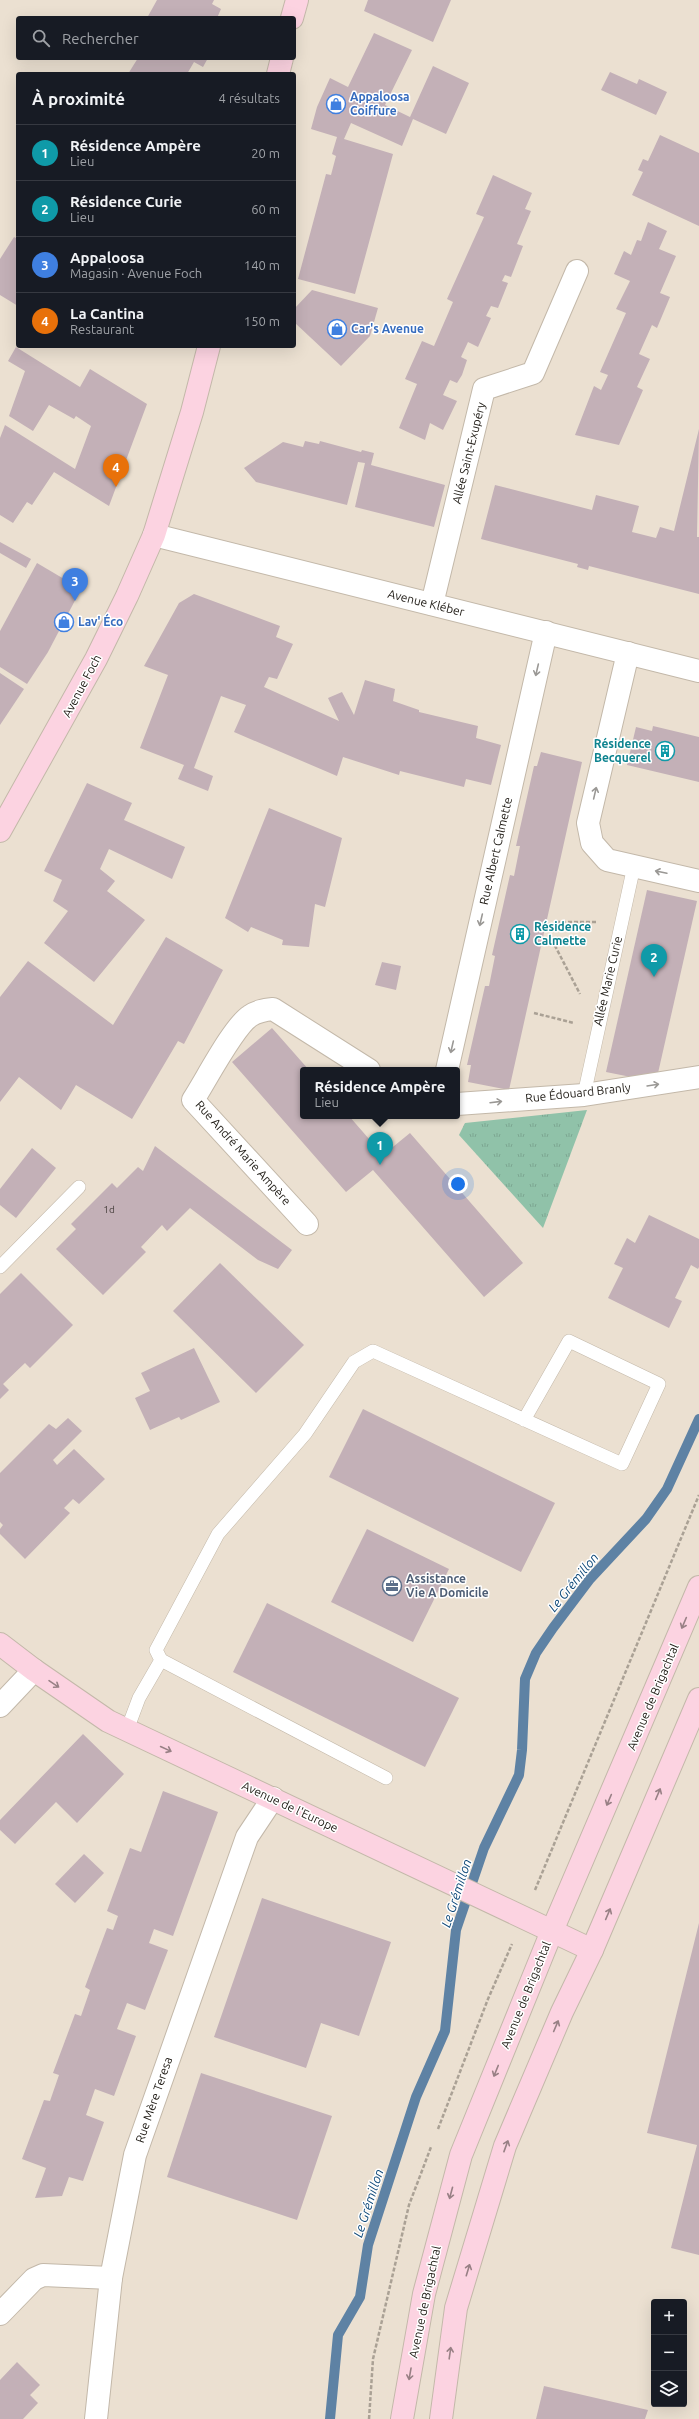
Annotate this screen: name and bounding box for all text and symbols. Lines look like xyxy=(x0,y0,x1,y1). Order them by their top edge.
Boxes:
search box xyxy=(16,16,296,60)
icon: search xyxy=(30,27,52,49)
text: Rechercher xyxy=(62,30,139,47)
text: À proximité xyxy=(32,89,125,108)
place label: Appaloosa Coiffure xyxy=(350,90,410,117)
text: 4 résultats xyxy=(219,91,280,105)
shop icon: Appaloosa Coiffure xyxy=(325,93,347,115)
text: Résidence Ampère xyxy=(70,137,201,154)
text: 1 xyxy=(41,146,49,160)
text: 20 m xyxy=(251,146,280,160)
text: Lieu xyxy=(70,154,94,168)
text: Résidence Curie xyxy=(70,193,182,210)
text: 2 xyxy=(41,202,49,216)
text: 60 m xyxy=(251,202,280,216)
text: Lieu xyxy=(70,210,94,224)
text: Appaloosa xyxy=(70,249,145,266)
text: 3 xyxy=(41,258,49,272)
text: 140 m xyxy=(244,258,280,272)
text: Magasin · Avenue Foch xyxy=(70,266,202,280)
text: La Cantina xyxy=(70,305,144,322)
text: 4 xyxy=(41,314,49,328)
text: 150 m xyxy=(244,314,280,328)
shop icon: Car's Avenue xyxy=(326,318,348,340)
text: Restaurant xyxy=(70,322,134,336)
place label: Car's Avenue xyxy=(351,322,424,335)
street label: Allée Saint-Exupéry xyxy=(450,401,487,505)
pin: 4 xyxy=(103,454,129,487)
pin: 3 xyxy=(62,568,88,601)
street label: Avenue Kléber xyxy=(386,587,466,618)
shop icon: Lav' Éco xyxy=(53,611,75,633)
place label: Lav' Éco xyxy=(78,613,123,628)
street label: Avenue Foch xyxy=(60,652,103,719)
one-way arrow xyxy=(533,664,541,677)
place label: Résidence Becquerel xyxy=(594,737,651,764)
building icon: Résidence Becquerel xyxy=(654,740,676,762)
one-way arrow xyxy=(592,786,600,799)
street label: Rue Albert Calmette xyxy=(477,796,514,906)
one-way arrow xyxy=(655,868,668,876)
one-way arrow xyxy=(476,913,484,926)
place label: Résidence Calmette xyxy=(534,920,591,947)
building icon: Résidence Calmette xyxy=(509,923,531,945)
street label: Allée Marie Curie xyxy=(591,935,624,1027)
pin: 2 xyxy=(641,944,667,977)
one-way arrow xyxy=(448,1040,456,1053)
popup xyxy=(300,1067,460,1119)
text: Résidence Ampère xyxy=(315,1078,445,1095)
street label: Rue Édouard Branly xyxy=(525,1080,631,1104)
one-way arrow xyxy=(646,1081,659,1089)
text: Lieu xyxy=(315,1095,339,1109)
street label: Rue André Marie Ampère xyxy=(193,1098,294,1207)
one-way arrow xyxy=(489,1098,502,1105)
pin: 1 xyxy=(367,1132,393,1165)
your location xyxy=(448,1174,468,1194)
house number: 1d xyxy=(103,1204,115,1215)
water label: Le Grémillon xyxy=(545,1550,601,1614)
place label: Assistance Vie A Domicile xyxy=(406,1572,489,1599)
office icon: Assistance Vie A Domicile xyxy=(381,1575,403,1597)
one-way arrow xyxy=(680,1617,687,1629)
street label: Avenue de Brigachtal xyxy=(624,1642,681,1752)
one-way arrow xyxy=(48,1680,60,1688)
one-way arrow xyxy=(159,1746,171,1753)
street label: Avenue de l'Europe xyxy=(240,1779,340,1834)
one-way arrow xyxy=(655,1789,663,1801)
one-way arrow xyxy=(605,1793,612,1805)
water label: Le Grémillon xyxy=(438,1857,474,1929)
one-way arrow xyxy=(604,1908,612,1920)
street label: Avenue de Brigachtal xyxy=(498,1939,553,2050)
one-way arrow xyxy=(552,2020,560,2032)
street label: Rue Mère Teresa xyxy=(133,2055,174,2144)
one-way arrow xyxy=(491,2065,499,2077)
one-way arrow xyxy=(502,2140,510,2152)
water label: Le Grémillon xyxy=(350,2167,386,2239)
one-way arrow xyxy=(447,2186,454,2199)
street label: Avenue de Brigachtal xyxy=(406,2245,443,2359)
one-way arrow xyxy=(465,2264,472,2277)
map controls xyxy=(651,2299,687,2407)
button: + xyxy=(651,2299,687,2335)
button: − xyxy=(651,2335,687,2371)
one-way arrow xyxy=(446,2347,454,2360)
one-way arrow xyxy=(406,2367,414,2380)
button: layers xyxy=(651,2371,687,2407)

